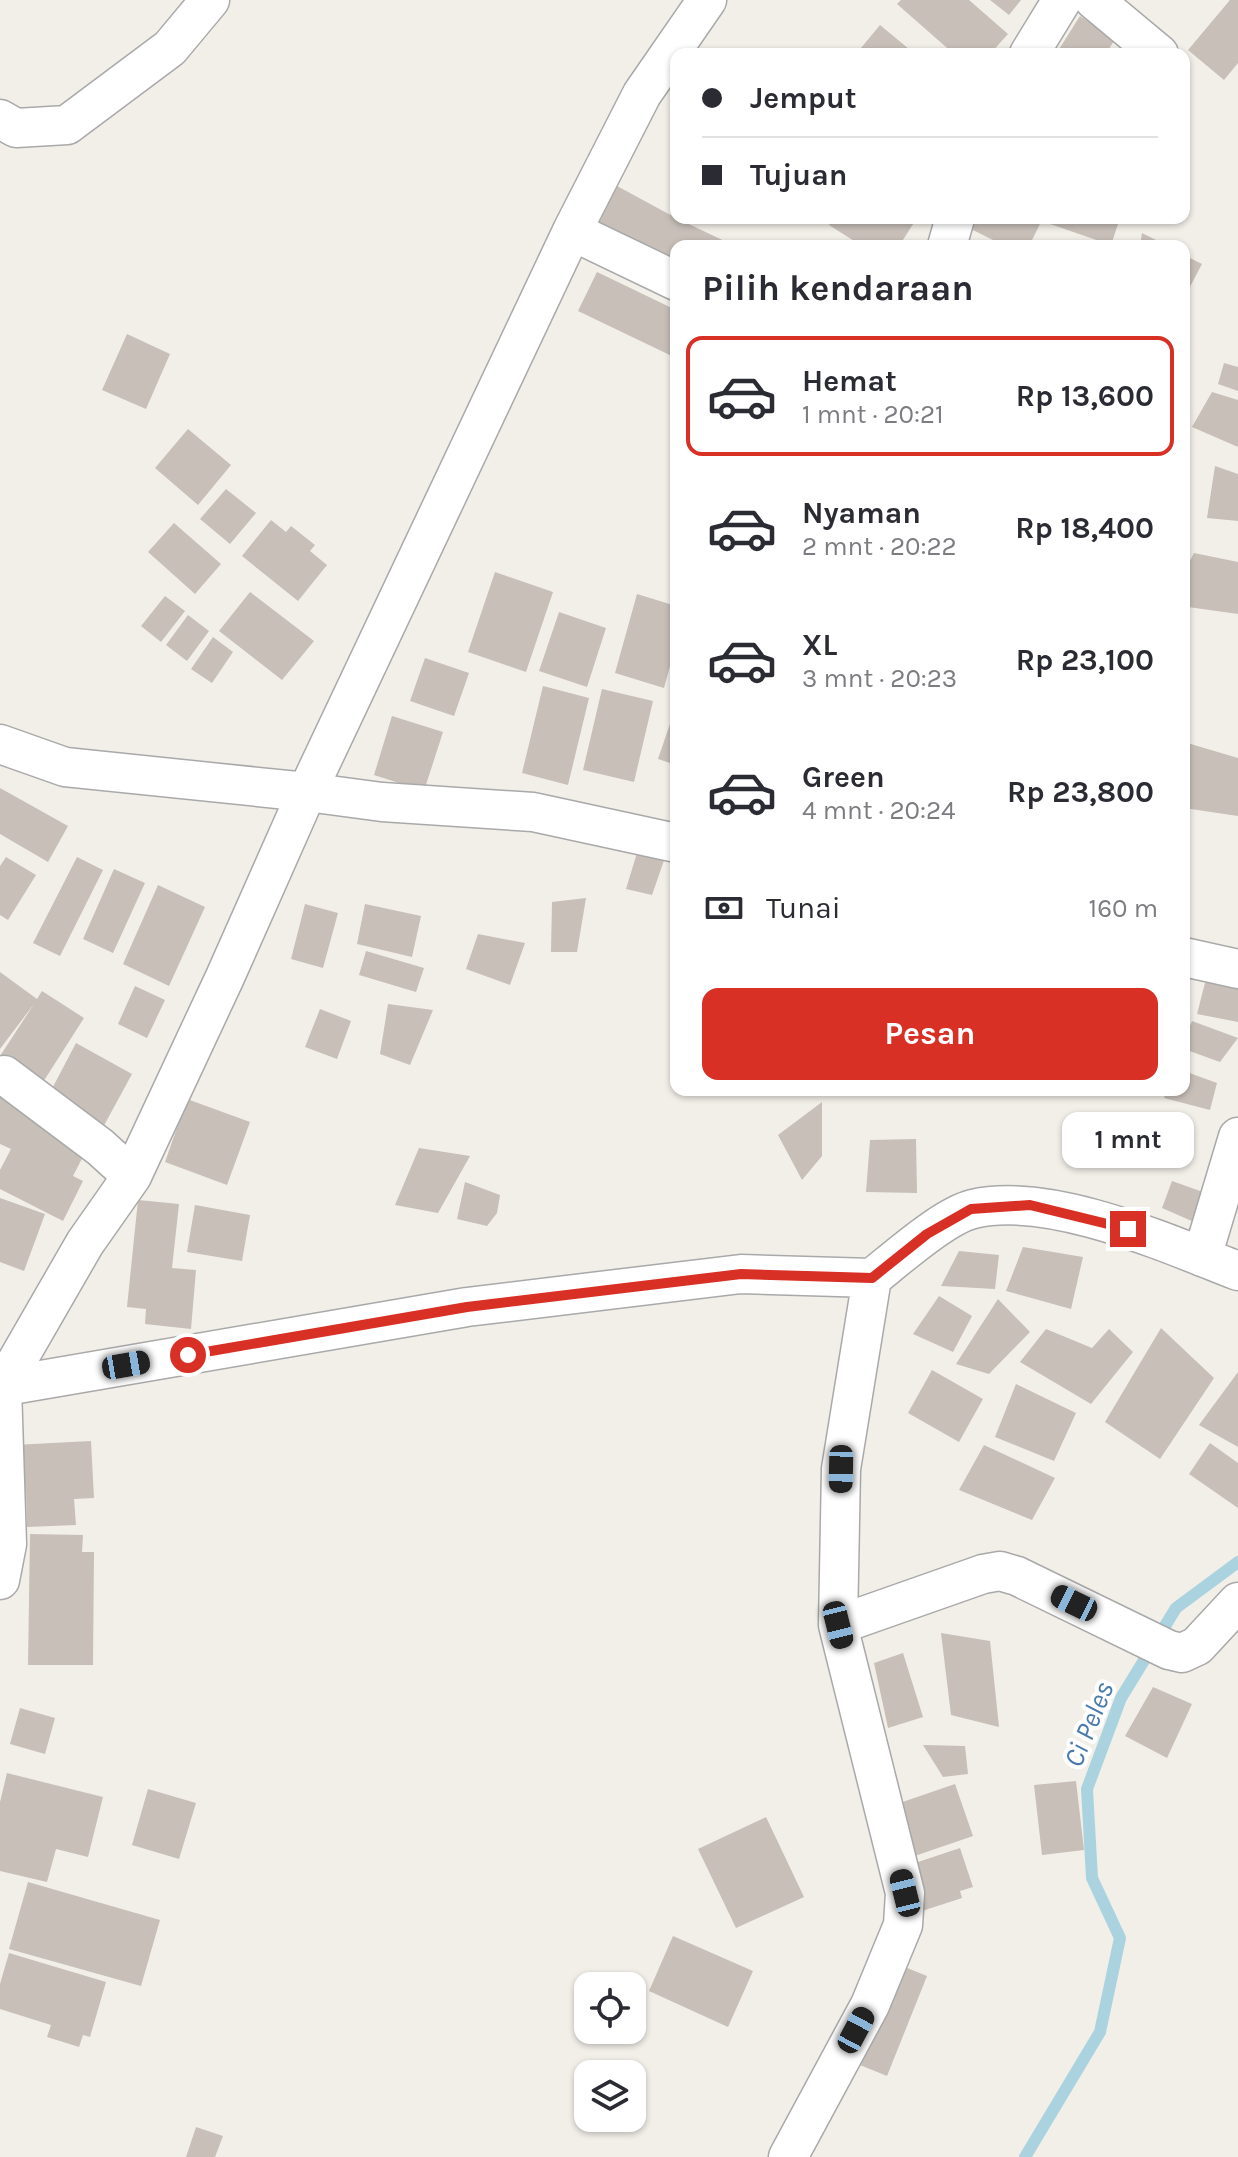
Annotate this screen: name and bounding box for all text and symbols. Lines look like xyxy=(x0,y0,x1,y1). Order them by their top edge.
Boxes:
text: Jemput xyxy=(750,80,857,116)
text: Tujuan xyxy=(750,157,847,193)
text: Pilih kendaraan xyxy=(702,267,974,309)
icon: car xyxy=(706,360,778,432)
text: Hemat xyxy=(802,363,897,399)
text: Rp 13,600 xyxy=(1016,378,1154,414)
text: 1 mnt · 20:21 xyxy=(802,399,944,430)
icon: car xyxy=(706,492,778,564)
text: Nyaman xyxy=(802,495,921,531)
text: Rp 18,400 xyxy=(1015,510,1154,546)
text: 2 mnt · 20:22 xyxy=(802,531,957,562)
icon: car xyxy=(706,624,778,696)
text: XL xyxy=(802,627,837,663)
text: Rp 23,100 xyxy=(1016,642,1154,678)
text: 3 mnt · 20:23 xyxy=(802,663,957,694)
icon: car xyxy=(706,756,778,828)
text: Green xyxy=(802,759,885,795)
text: Rp 23,800 xyxy=(1007,774,1154,810)
text: 4 mnt · 20:24 xyxy=(802,795,956,826)
icon: cash xyxy=(702,886,746,930)
text: Tunai xyxy=(766,890,841,926)
text: 160 m xyxy=(1089,893,1158,924)
button: Pesan xyxy=(702,988,1158,1080)
callout: 1 mnt xyxy=(1062,1113,1194,1169)
text: 1 mnt xyxy=(1095,1124,1161,1155)
route end xyxy=(1110,1211,1146,1247)
route start xyxy=(170,1337,206,1373)
car xyxy=(100,1349,152,1381)
car xyxy=(829,1445,853,1493)
car xyxy=(1047,1582,1101,1624)
car xyxy=(821,1599,855,1651)
water label: Ci Peles xyxy=(1056,1677,1120,1772)
car xyxy=(888,1867,922,1919)
map controls xyxy=(574,1972,646,2132)
button: locate xyxy=(574,1972,646,2044)
car xyxy=(834,2003,878,2057)
button: layers xyxy=(574,2060,646,2132)

